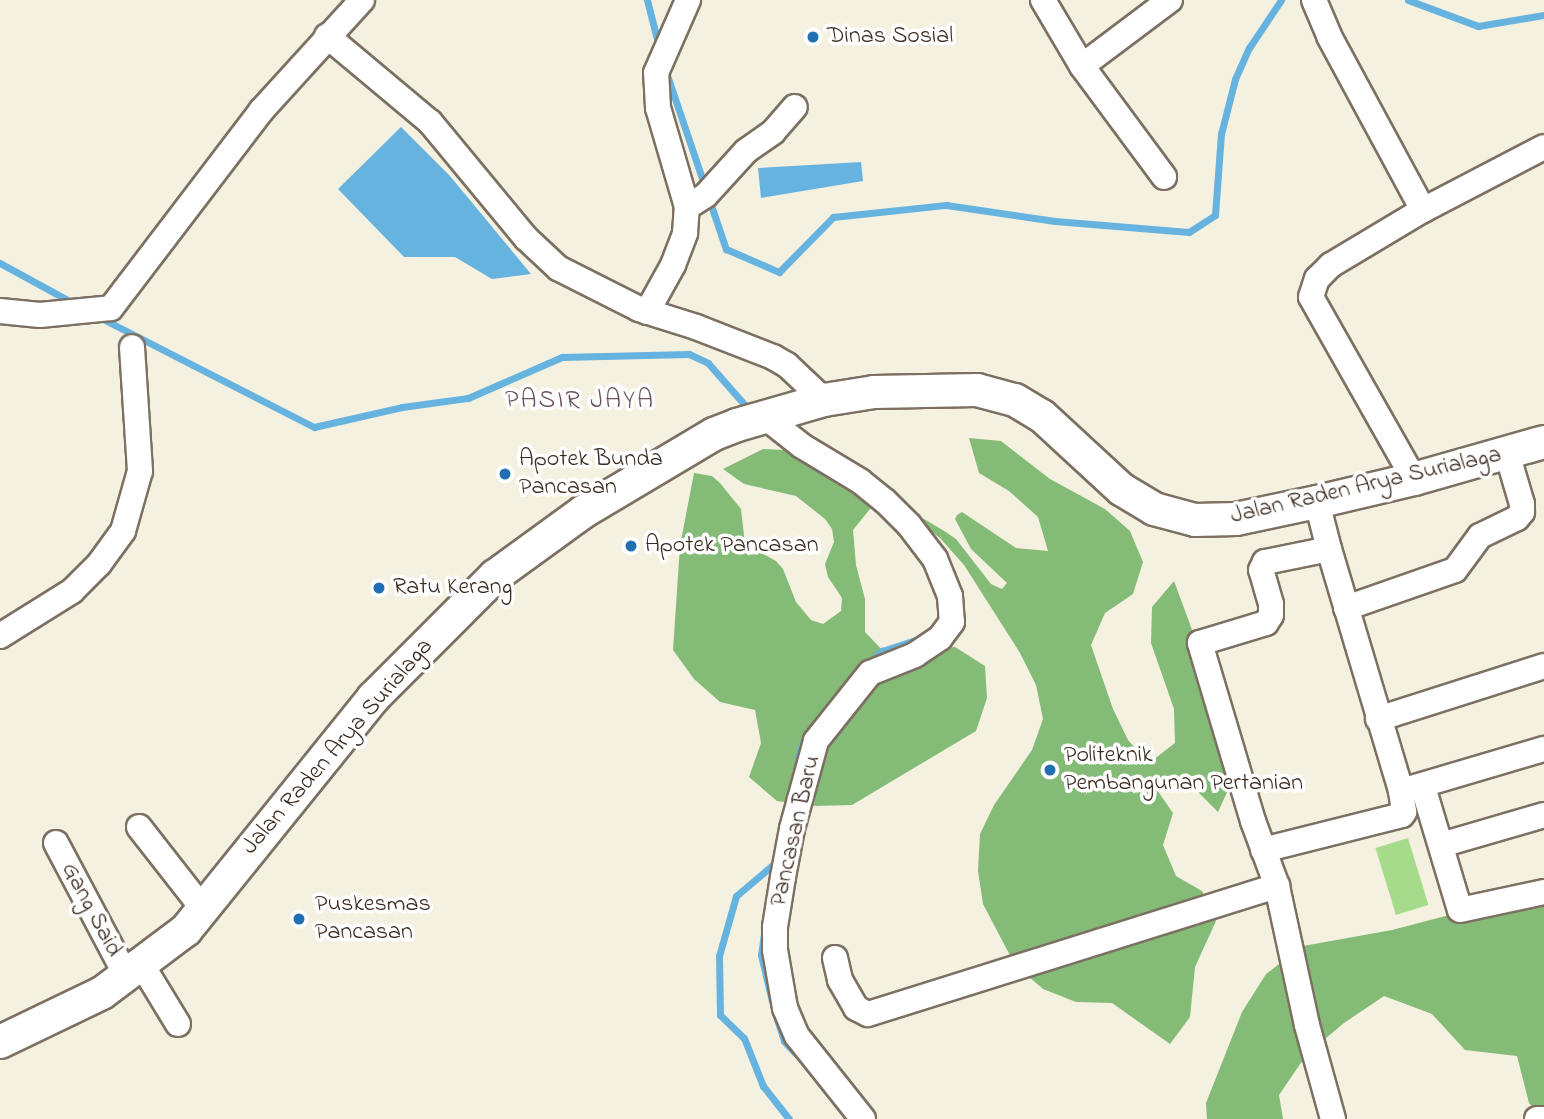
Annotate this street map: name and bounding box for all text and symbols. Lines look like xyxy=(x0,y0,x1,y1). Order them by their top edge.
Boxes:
place label: Dinas Sosial xyxy=(827,23,953,51)
marker: Dinas Sosial xyxy=(805,29,821,45)
district label: PASIR JAYA xyxy=(506,386,654,418)
street label: Jalan Raden Arya Surialaga xyxy=(1228,441,1504,531)
place label: Apotek Bunda Pancasan xyxy=(519,446,663,502)
marker: Apotek Bunda Pancasan xyxy=(497,466,513,482)
place label: Apotek Pancasan xyxy=(645,532,819,560)
marker: Apotek Pancasan xyxy=(623,538,639,554)
place label: Ratu Kerang xyxy=(393,574,512,602)
marker: Ratu Kerang xyxy=(371,580,387,596)
street label: Jalan Raden Arya Surialaga xyxy=(236,633,440,861)
place label: Politeknik Pembangunan Pertanian xyxy=(1064,742,1303,798)
street label: Pancasan Baru xyxy=(765,753,827,909)
marker: Politeknik Pembangunan Pertanian xyxy=(1042,762,1058,778)
street label: Gang Said xyxy=(54,858,128,962)
place label: Puskesmas Pancasan xyxy=(315,891,431,947)
marker: Puskesmas Pancasan xyxy=(289,909,309,929)

